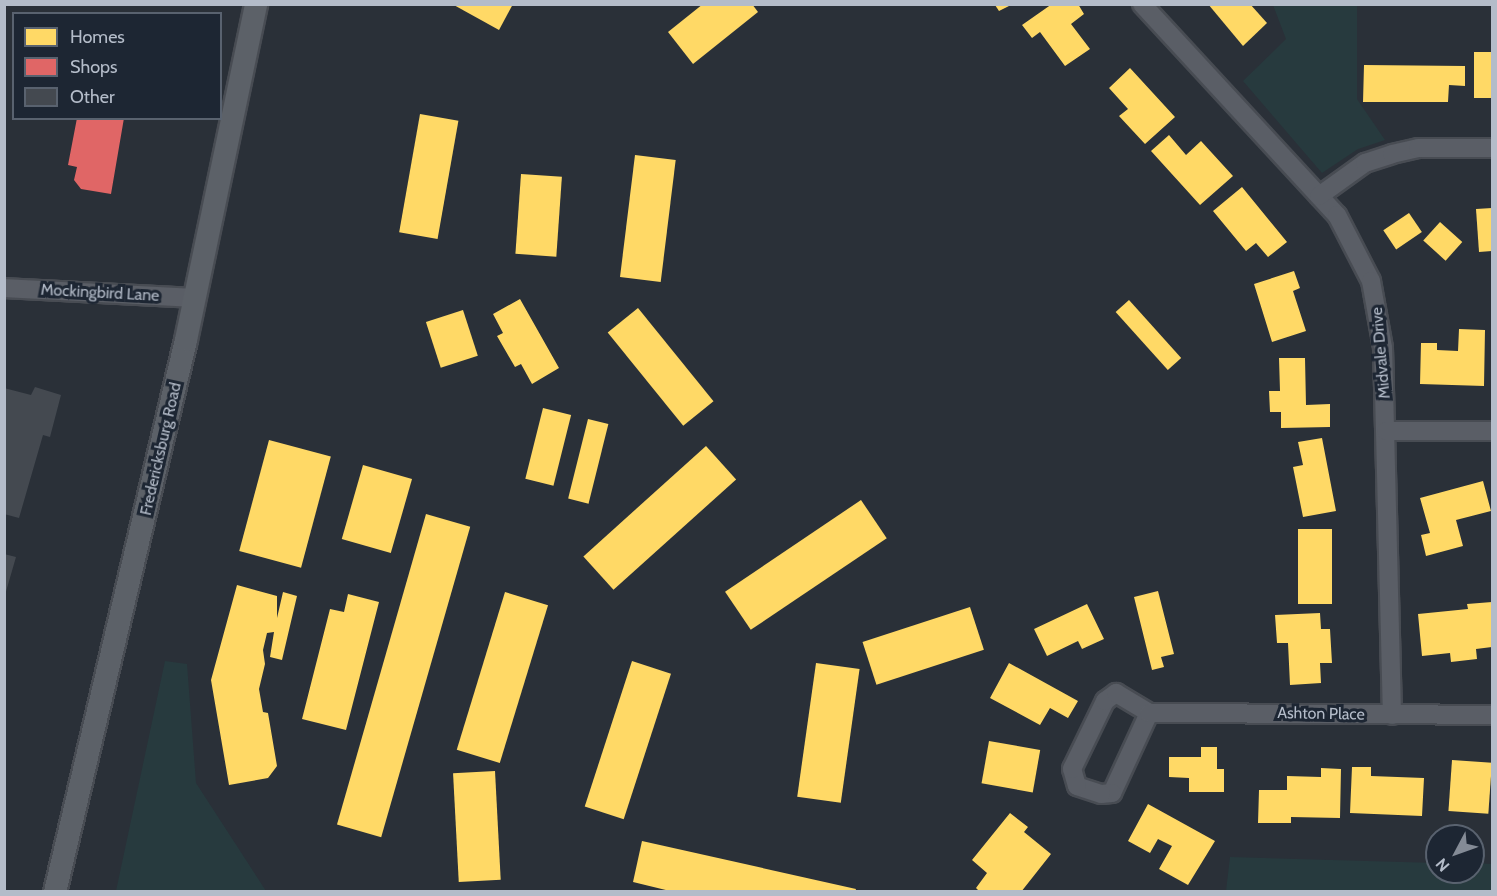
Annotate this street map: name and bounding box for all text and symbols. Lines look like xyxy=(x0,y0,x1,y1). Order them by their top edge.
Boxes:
legend xyxy=(12,12,222,120)
text: Homes xyxy=(70,26,125,48)
text: Shops xyxy=(70,56,118,78)
text: Other xyxy=(70,86,115,108)
street label: Mockingbird Lane xyxy=(40,280,160,306)
street label: Midvale Drive xyxy=(1367,306,1395,400)
street label: Fredericksburg Road xyxy=(136,381,186,517)
street label: Ashton Place xyxy=(1277,704,1365,724)
north arrow xyxy=(1425,824,1485,884)
text: N xyxy=(1432,854,1453,875)

